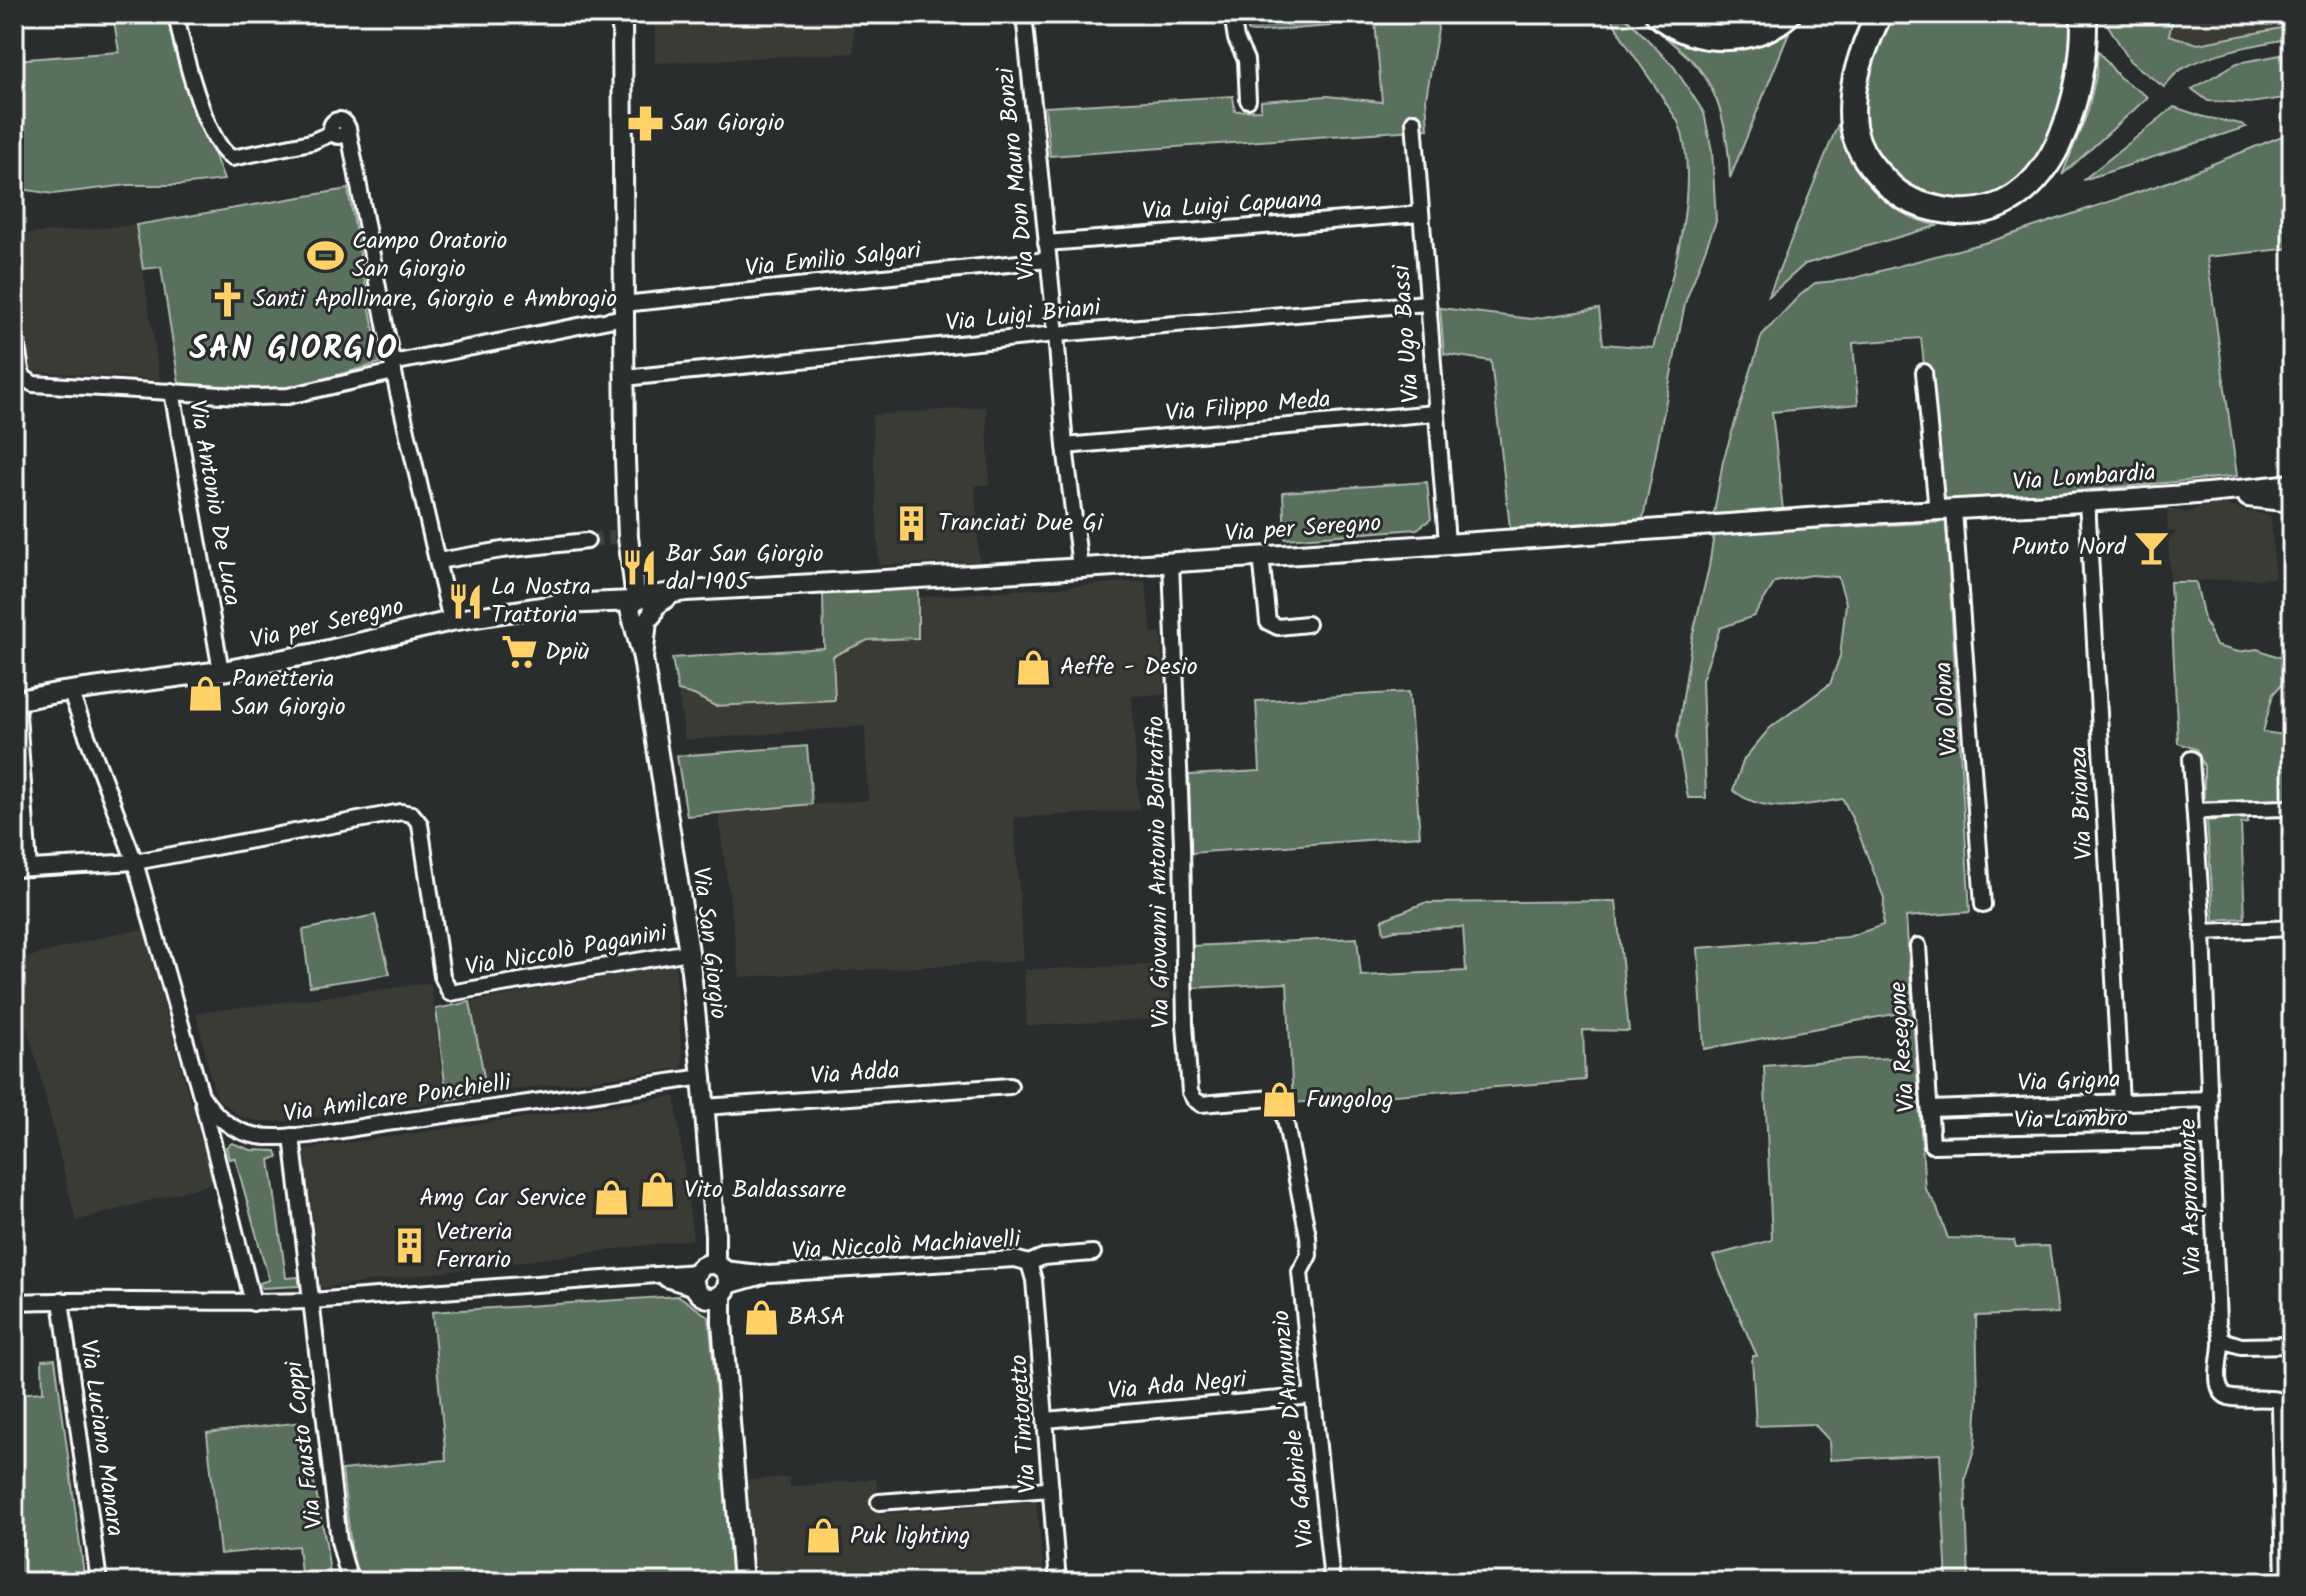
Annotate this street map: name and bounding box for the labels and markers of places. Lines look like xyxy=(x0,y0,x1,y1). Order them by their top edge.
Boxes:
pharmacy icon: San Giorgio xyxy=(626,104,664,142)
place label: San Giorgio xyxy=(671,104,785,143)
place label: Campo Oratorio San Giorgio xyxy=(352,222,507,289)
sports icon: Campo Oratorio San Giorgio xyxy=(307,236,345,274)
church icon: Santi Apollinare, Giorgio e Ambrogio xyxy=(208,280,246,318)
place label: Santi Apollinare, Giorgio e Ambrogio xyxy=(253,280,617,319)
building icon: Tranciati Due Gi xyxy=(893,504,931,542)
place label: Tranciati Due Gi xyxy=(938,504,1104,543)
place label: Punto Nord xyxy=(2012,528,2127,567)
bar icon: Punto Nord xyxy=(2133,528,2171,566)
place label: Bar San Giorgio dal 1905 xyxy=(666,535,824,602)
restaurant icon: Bar San Giorgio dal 1905 xyxy=(621,549,659,587)
place label: La Nostra Trattoria xyxy=(491,568,591,635)
restaurant icon: La Nostra Trattoria xyxy=(446,582,484,620)
supermarket icon: Dpiù xyxy=(500,633,538,671)
place label: Dpiù xyxy=(545,633,590,672)
shop icon: Aeffe - Desio xyxy=(1015,648,1053,686)
place label: Aeffe - Desio xyxy=(1060,648,1198,687)
place label: Panetteria San Giorgio xyxy=(232,660,346,727)
shop icon: Panetteria San Giorgio xyxy=(187,674,225,712)
shop icon: Fungolog xyxy=(1261,1081,1299,1119)
place label: Fungolog xyxy=(1306,1081,1393,1120)
shop icon: Vito Baldassarre xyxy=(639,1171,677,1209)
place label: Vito Baldassarre xyxy=(684,1171,847,1210)
place label: Amg Car Service xyxy=(419,1179,586,1218)
shop icon: Amg Car Service xyxy=(593,1179,631,1217)
place label: Vetreria Ferrario xyxy=(436,1213,513,1280)
building icon: Vetreria Ferrario xyxy=(391,1227,429,1265)
shop icon: BASA xyxy=(743,1298,781,1336)
place label: BASA xyxy=(788,1298,845,1337)
shop icon: Puk lighting xyxy=(805,1517,843,1555)
place label: Puk lighting xyxy=(850,1517,971,1556)

